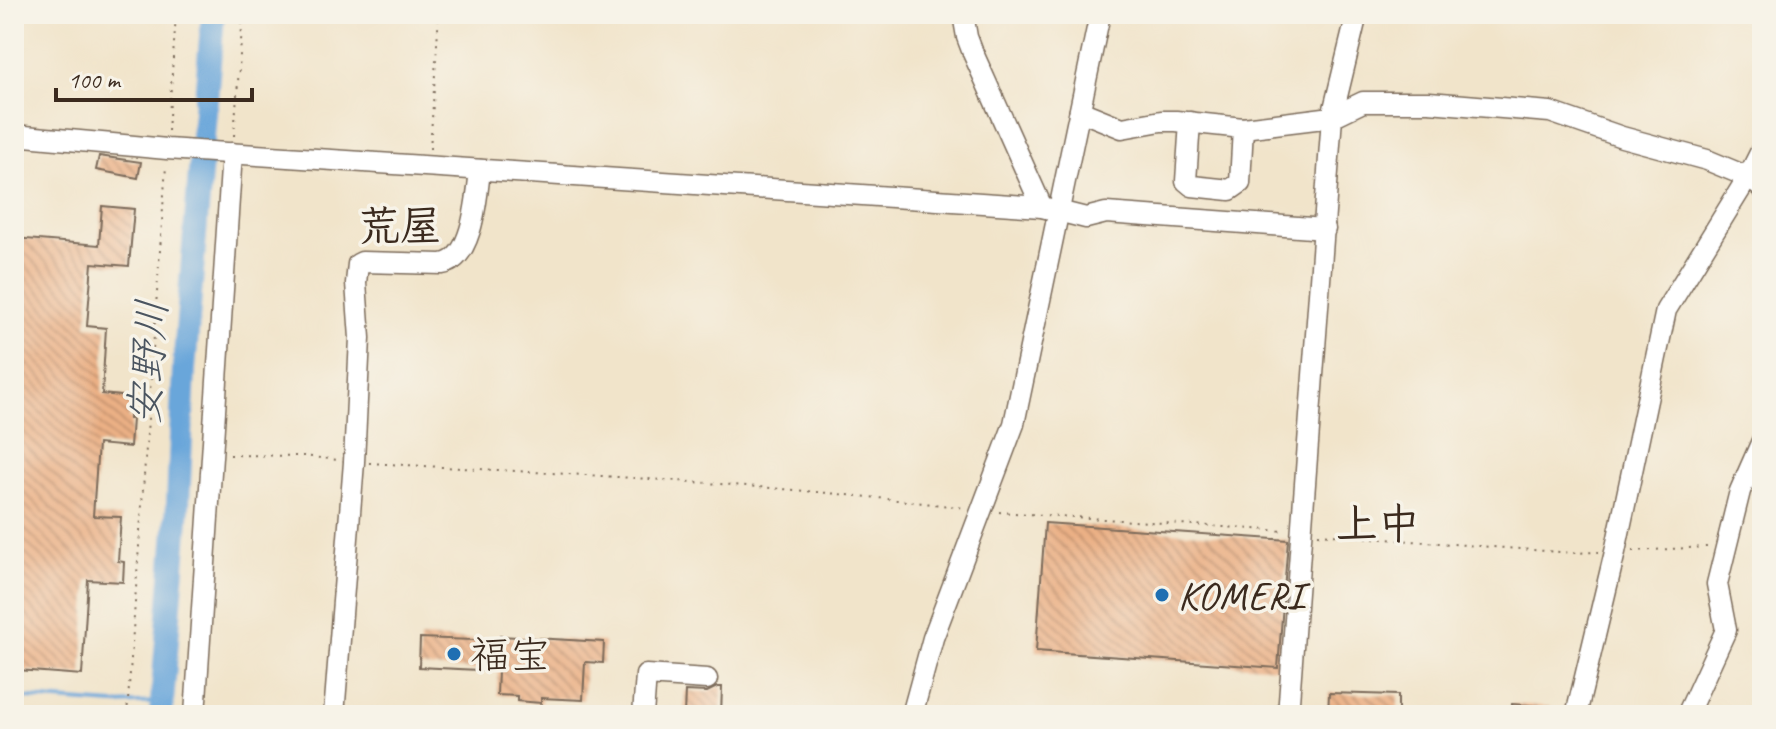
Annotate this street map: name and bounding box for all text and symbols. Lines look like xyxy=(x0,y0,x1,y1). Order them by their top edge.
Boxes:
scale bar xyxy=(56,52,252,102)
text: 100 m xyxy=(68,65,122,95)
district label: 荒屋 xyxy=(358,200,442,253)
water label: 安野川 xyxy=(118,297,179,427)
district label: 上中 xyxy=(1336,498,1420,551)
place label: KOMERI xyxy=(1178,571,1311,621)
marker: KOMERI xyxy=(1153,586,1171,604)
place label: 福宝 xyxy=(470,630,550,680)
marker: 福宝 xyxy=(445,645,463,663)

